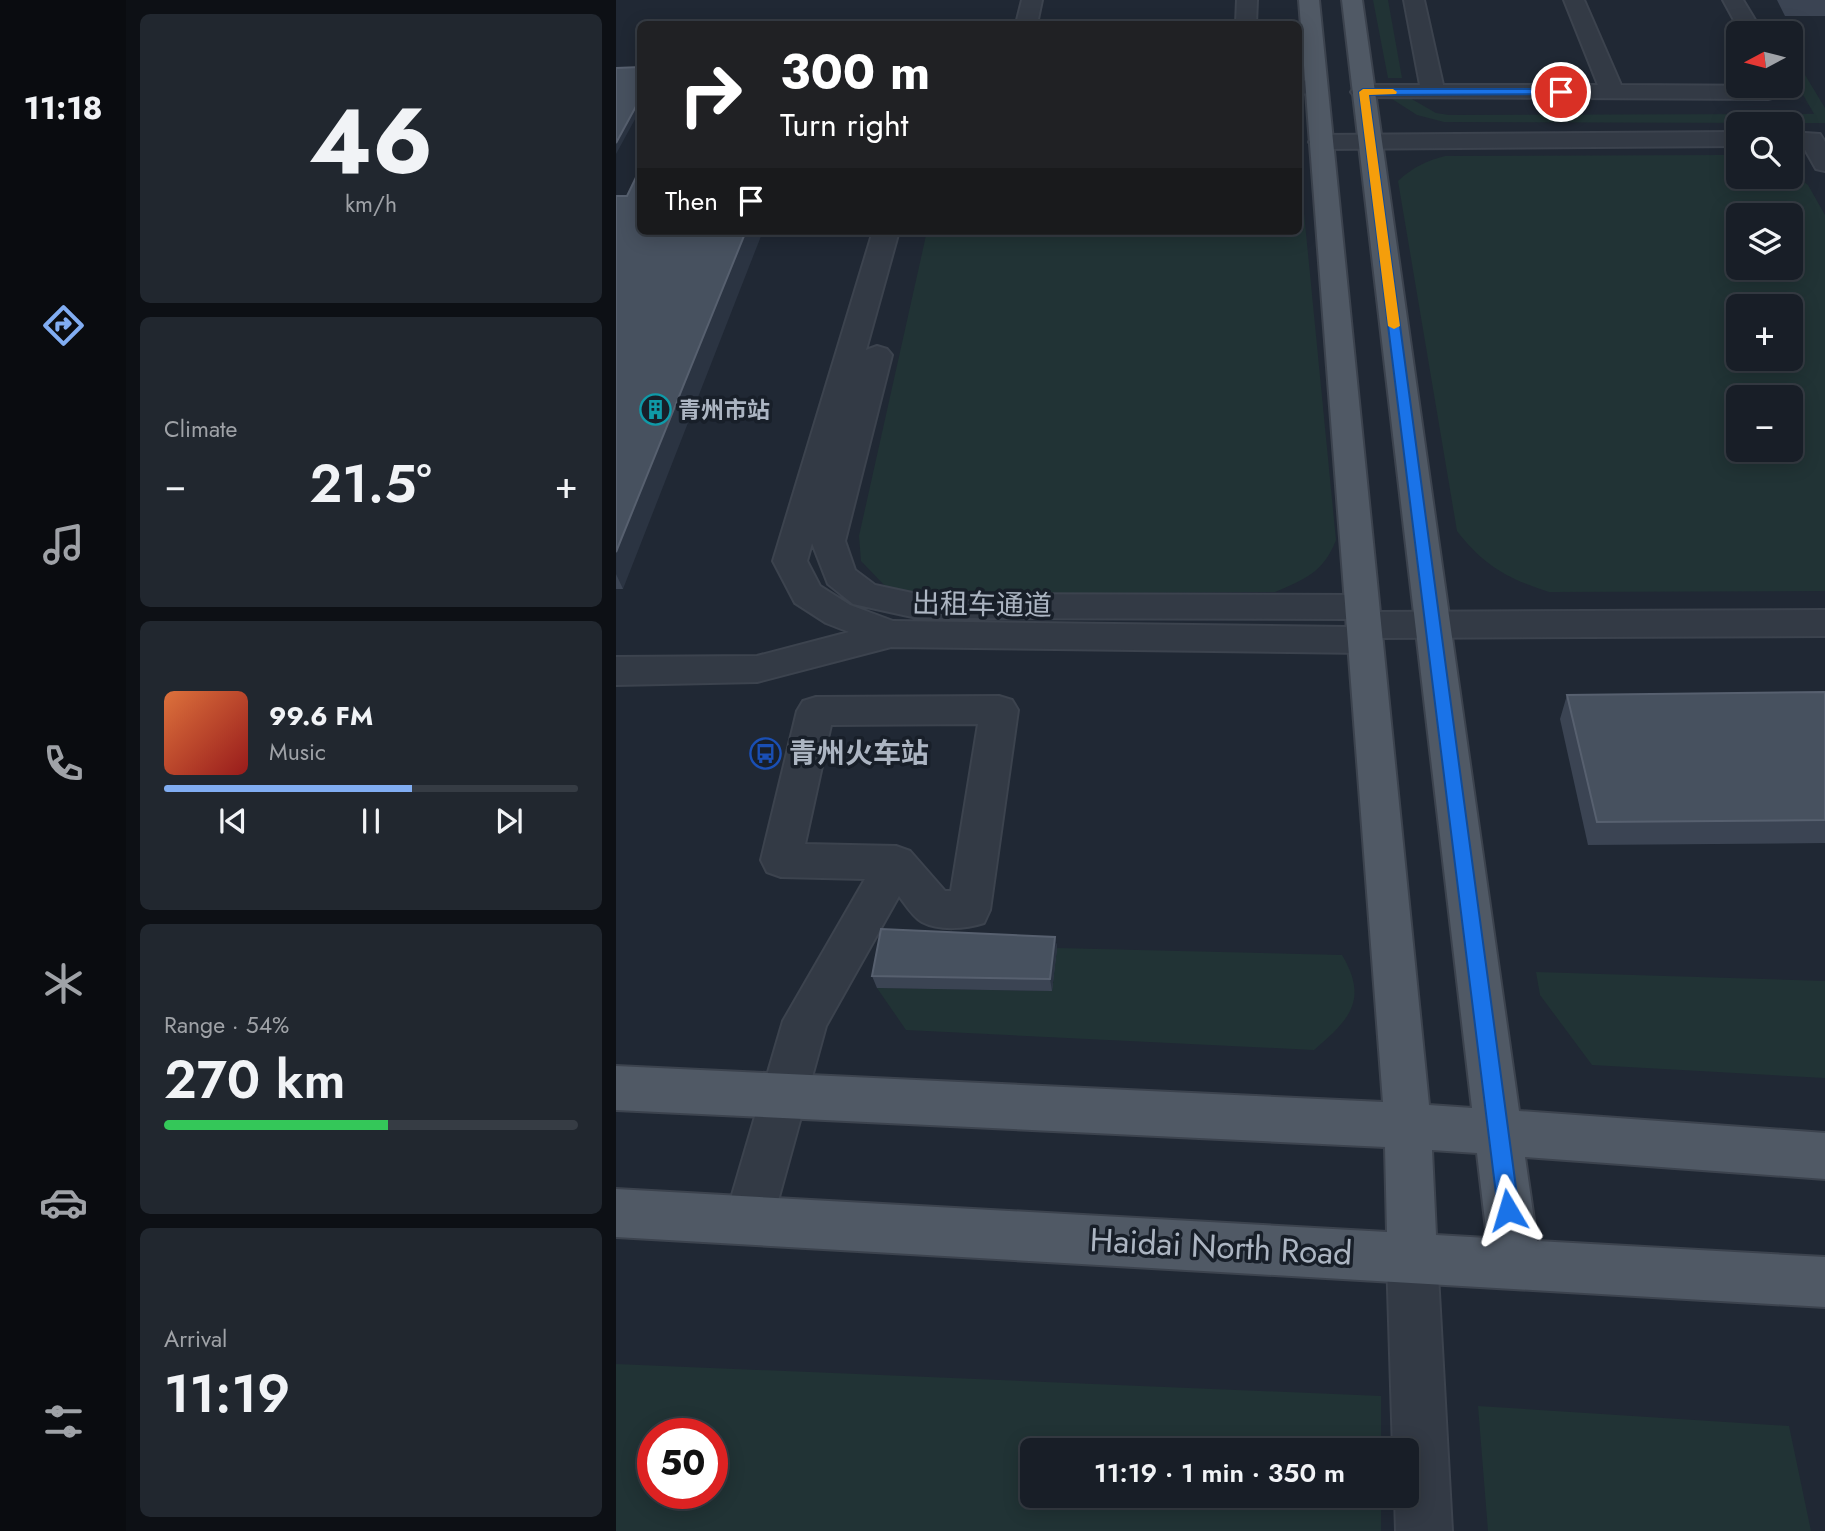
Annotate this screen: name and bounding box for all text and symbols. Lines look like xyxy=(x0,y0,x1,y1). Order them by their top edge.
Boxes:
north arrow xyxy=(1726,21,1802,98)
map controls xyxy=(1726,21,1803,462)
text: 300 m xyxy=(780,37,930,107)
icon: right xyxy=(665,49,756,140)
pin xyxy=(1531,62,1591,122)
icon: arrive xyxy=(1542,73,1580,111)
text: 46 xyxy=(309,76,433,207)
text: 11:18 xyxy=(23,85,103,131)
text: Turn right xyxy=(780,102,909,148)
button: search xyxy=(1726,112,1803,189)
text: Then xyxy=(665,182,718,220)
icon: arrive xyxy=(732,182,770,220)
text: km/h xyxy=(345,187,397,221)
button: layers xyxy=(1726,203,1803,280)
button: + xyxy=(1726,294,1803,371)
icon: directions xyxy=(39,301,88,350)
button: − xyxy=(1726,385,1803,462)
building icon: 青州市站 xyxy=(638,393,672,427)
place label: 青州市站 xyxy=(678,393,770,427)
text: Climate xyxy=(164,412,237,446)
text: 21.5° xyxy=(310,446,432,522)
text: − xyxy=(164,457,186,512)
text: + xyxy=(555,457,578,512)
icon: music xyxy=(39,520,88,569)
street label: 出租车通道 xyxy=(912,583,1052,626)
text: 99.6 FM xyxy=(269,697,373,735)
place label: 青州火车站 xyxy=(789,733,929,774)
text: Music xyxy=(269,735,326,769)
bus stop icon: 青州火车站 xyxy=(749,736,783,770)
icon: phone xyxy=(39,739,88,788)
icon: previous xyxy=(214,802,252,840)
icon: pause xyxy=(352,802,390,840)
icon: next xyxy=(490,802,528,840)
icon: climate xyxy=(39,959,88,1008)
text: Range · 54% xyxy=(164,1008,289,1042)
text: 270 km xyxy=(164,1042,346,1118)
position arrow xyxy=(1471,1173,1545,1247)
icon: car xyxy=(39,1178,88,1227)
street label: Haidai North Road xyxy=(1089,1216,1353,1277)
text: Arrival xyxy=(164,1322,227,1356)
text: 11:19 xyxy=(164,1356,290,1432)
icon: filters xyxy=(39,1397,88,1446)
speed limit sign: 50 xyxy=(637,1418,728,1509)
text: 11:19 · 1 min · 350 m xyxy=(1094,1454,1345,1492)

